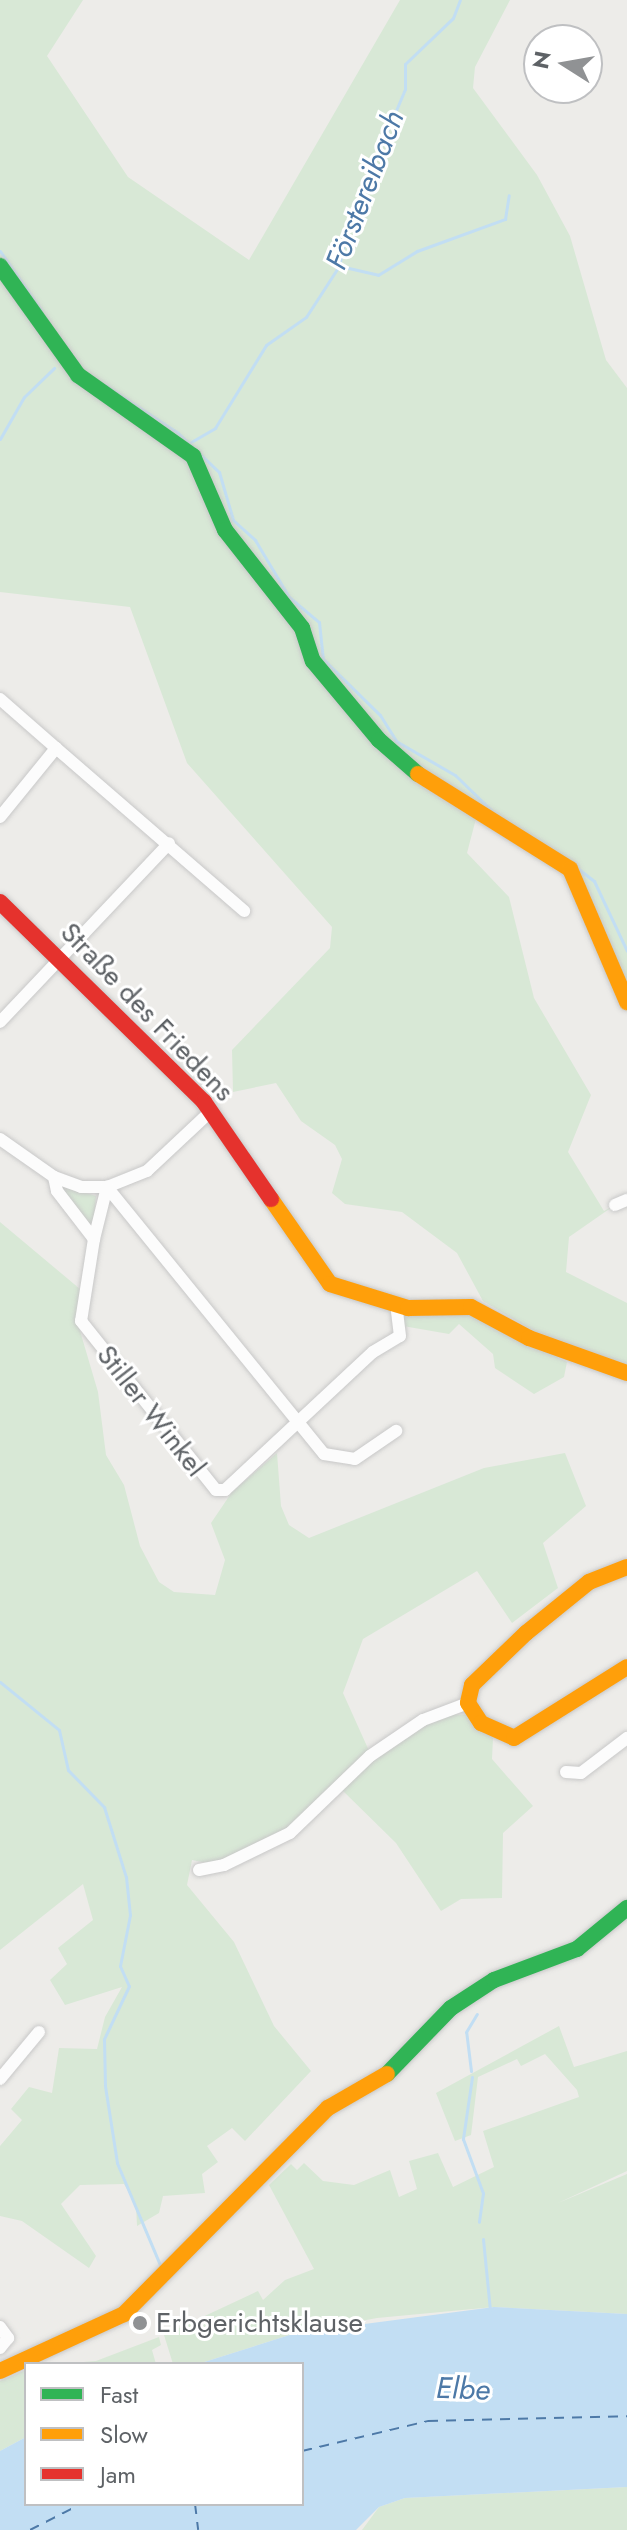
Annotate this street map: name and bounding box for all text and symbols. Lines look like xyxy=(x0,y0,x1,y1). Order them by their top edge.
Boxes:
north arrow xyxy=(523,24,603,104)
text: N xyxy=(524,48,559,71)
water label: Förstereibach xyxy=(318,105,412,275)
street label: Straße des Friedens xyxy=(53,916,241,1108)
street label: Stiller Winkel xyxy=(89,1339,213,1483)
place label: Erbgerichtsklause xyxy=(156,2306,363,2340)
marker: Erbgerichtsklause xyxy=(131,2314,149,2332)
legend xyxy=(24,2362,304,2506)
water label: Elbe xyxy=(435,2370,491,2408)
text: Fast xyxy=(100,2377,138,2412)
text: Slow xyxy=(100,2417,148,2452)
text: Jam xyxy=(100,2457,136,2492)

